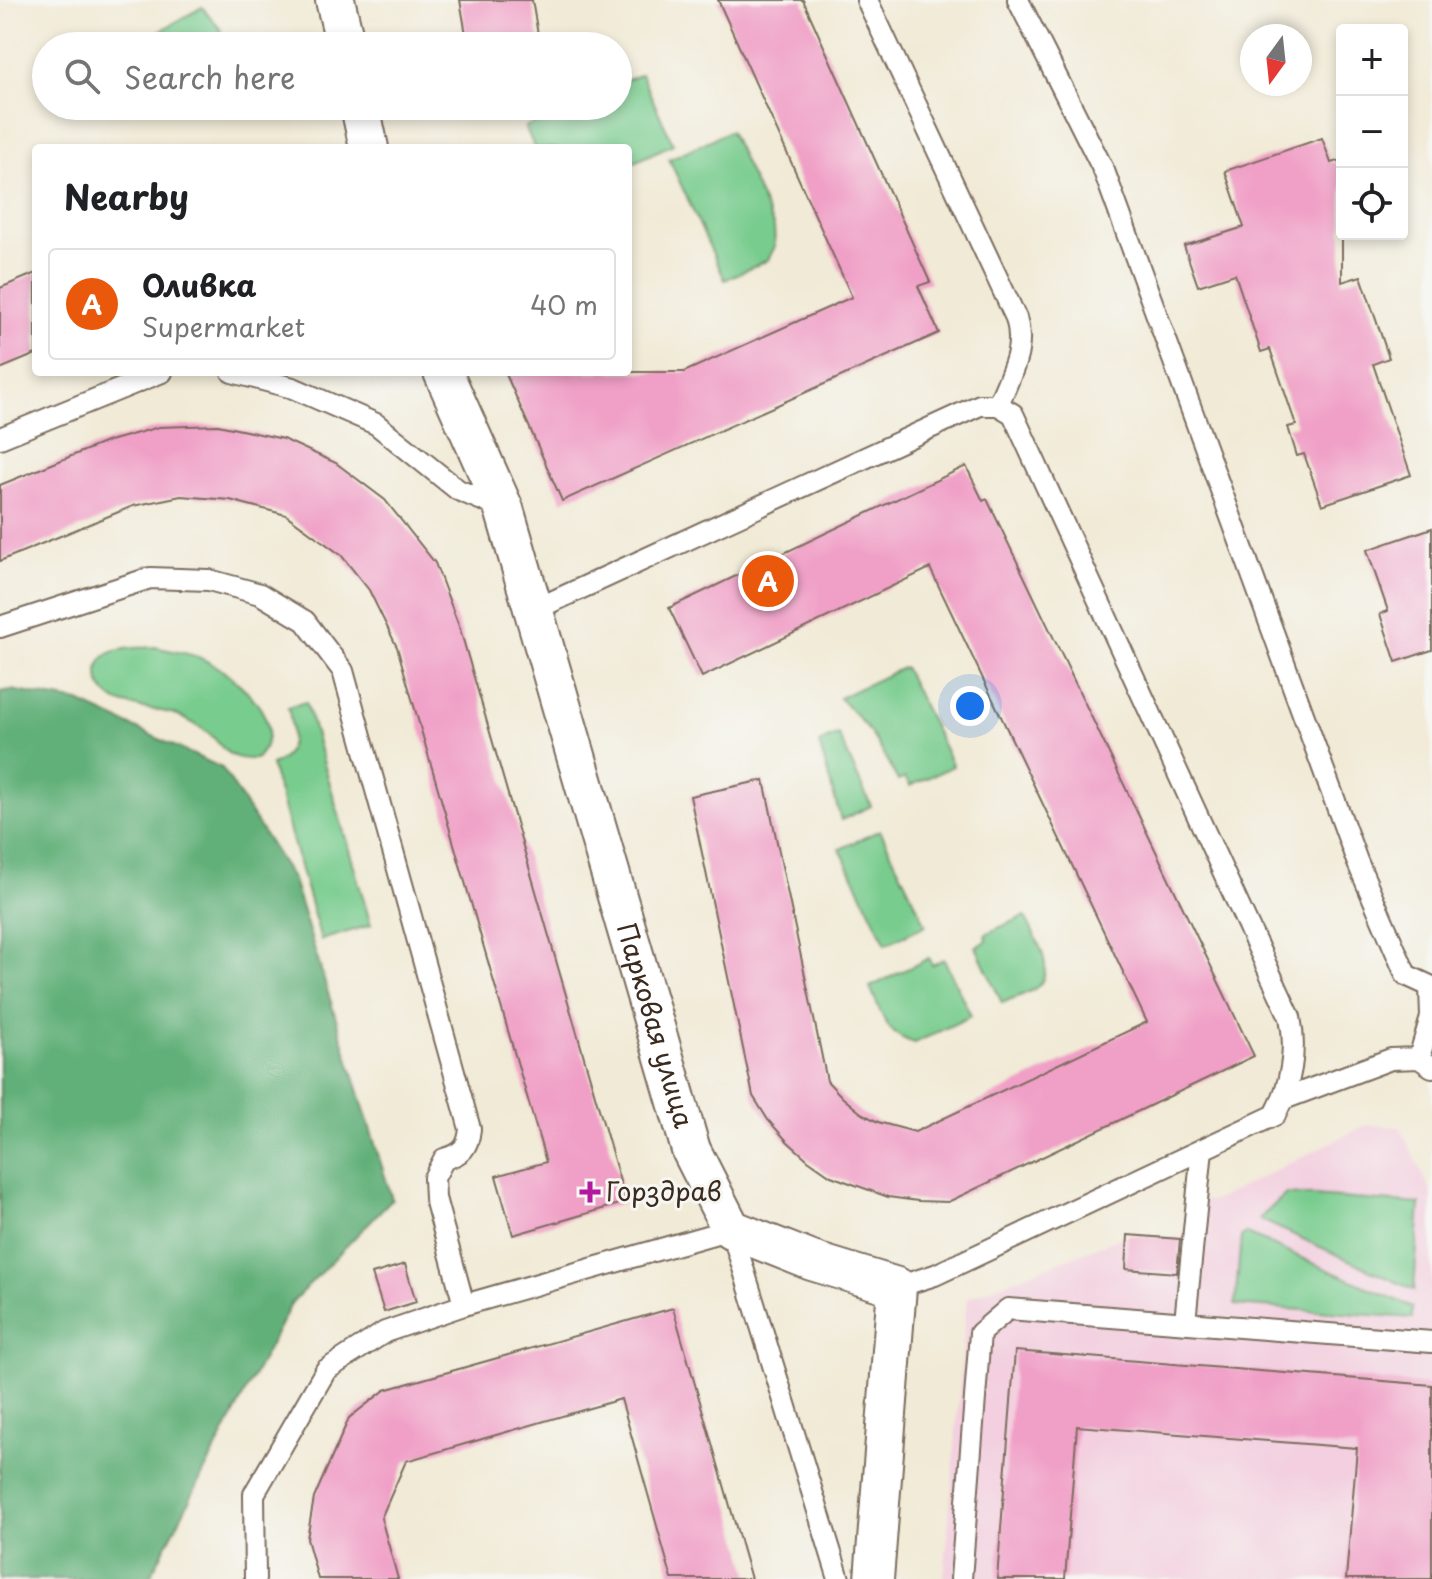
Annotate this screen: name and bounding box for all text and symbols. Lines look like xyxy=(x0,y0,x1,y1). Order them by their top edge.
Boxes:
north arrow xyxy=(1240,24,1312,96)
map controls xyxy=(1336,24,1408,240)
button: + xyxy=(1336,24,1408,96)
search box xyxy=(32,32,632,120)
icon: search xyxy=(60,54,104,98)
text: Search here xyxy=(124,54,296,99)
button: − xyxy=(1336,96,1408,168)
button: locate xyxy=(1336,168,1408,240)
text: Nearby xyxy=(64,170,189,222)
text: Оливка xyxy=(142,262,257,307)
text: A xyxy=(82,285,102,324)
text: 40 m xyxy=(530,285,598,324)
text: Supermarket xyxy=(142,307,305,346)
pin: A xyxy=(742,551,794,611)
your location xyxy=(950,686,990,726)
street label: Парковая улица xyxy=(608,918,705,1133)
place label: Горздрав xyxy=(606,1171,722,1210)
marker: Горздрав xyxy=(581,1183,599,1201)

